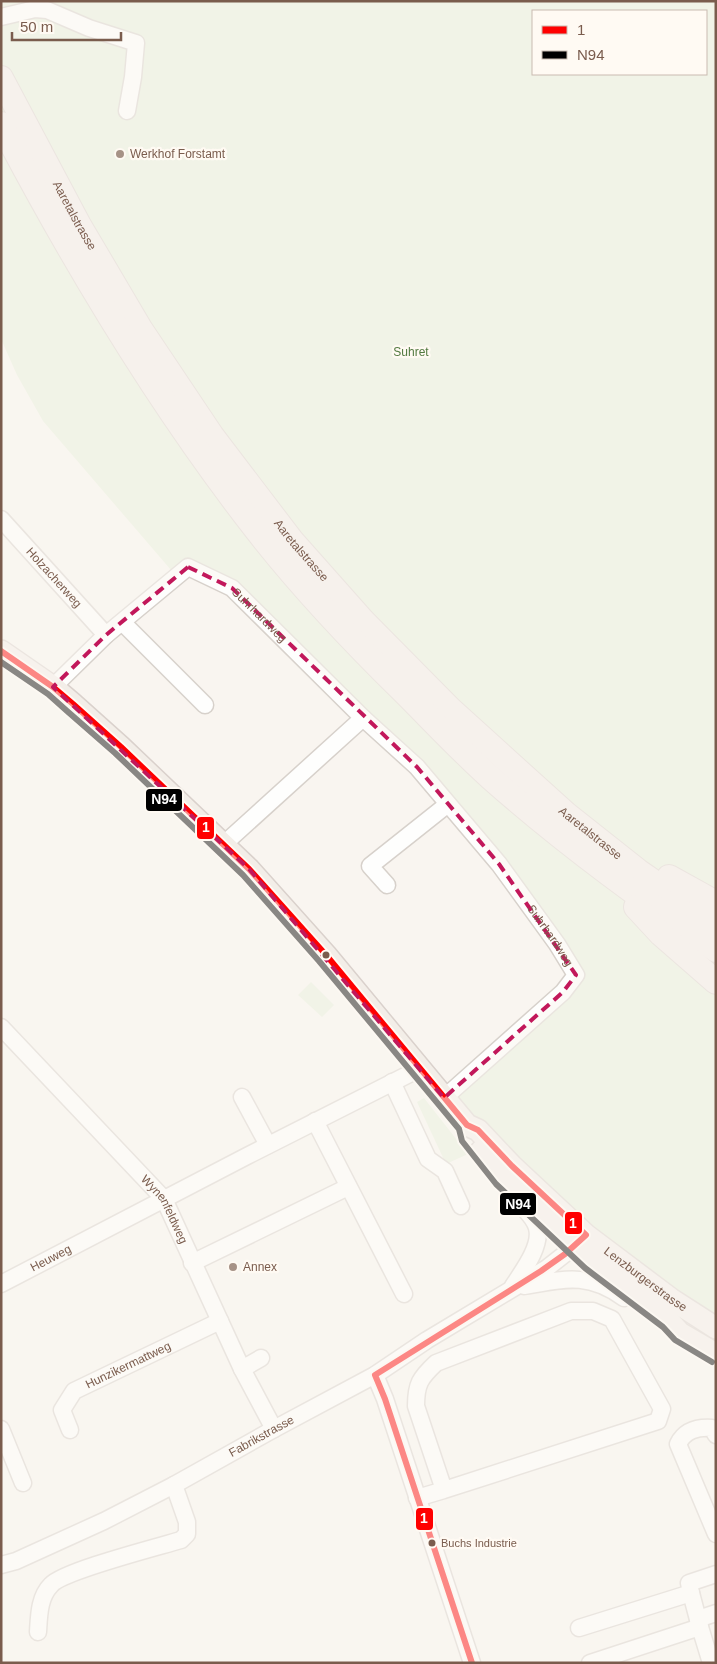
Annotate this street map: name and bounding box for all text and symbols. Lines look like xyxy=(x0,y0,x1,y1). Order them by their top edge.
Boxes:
scale bar xyxy=(12,10,121,42)
legend xyxy=(532,10,707,75)
text: 50 m xyxy=(20,18,53,35)
text: 1 xyxy=(577,21,585,38)
text: N94 xyxy=(577,46,605,63)
place label: Werkhof Forstamt xyxy=(130,147,226,161)
marker: Werkhof Forstamt xyxy=(114,148,126,160)
street label: Aaretalstrasse xyxy=(50,179,99,253)
park label: Suhret xyxy=(393,345,429,359)
street label: Aaretalstrasse xyxy=(271,517,332,584)
street label: Holzacherweg xyxy=(23,545,85,610)
street label: Suhrhardweg xyxy=(229,585,290,645)
line badge: N94 xyxy=(145,788,183,812)
text: N94 xyxy=(151,791,177,807)
street label: Aaretalstrasse xyxy=(556,804,625,863)
line badge: 1 xyxy=(196,816,215,840)
text: 1 xyxy=(202,819,210,835)
street label: Suhrhardweg xyxy=(524,902,576,969)
unlabelled marker xyxy=(321,950,331,960)
street label: Wynenfeldweg xyxy=(138,1172,191,1246)
line badge: N94 xyxy=(499,1192,537,1216)
text: N94 xyxy=(505,1196,531,1212)
line badge: 1 xyxy=(564,1211,583,1235)
text: 1 xyxy=(569,1215,577,1231)
street label: Heuweg xyxy=(28,1242,73,1275)
street label: Lenzburgerstrasse xyxy=(601,1244,690,1315)
place label: Annex xyxy=(243,1260,277,1274)
marker: Annex xyxy=(227,1261,239,1273)
street label: Hunzikermattweg xyxy=(83,1339,173,1391)
street label: Fabrikstrasse xyxy=(226,1413,297,1460)
line badge: 1 xyxy=(415,1507,434,1531)
text: 1 xyxy=(420,1510,428,1526)
place label: Buchs Industrie xyxy=(441,1537,517,1549)
marker: Buchs Industrie xyxy=(427,1538,437,1548)

